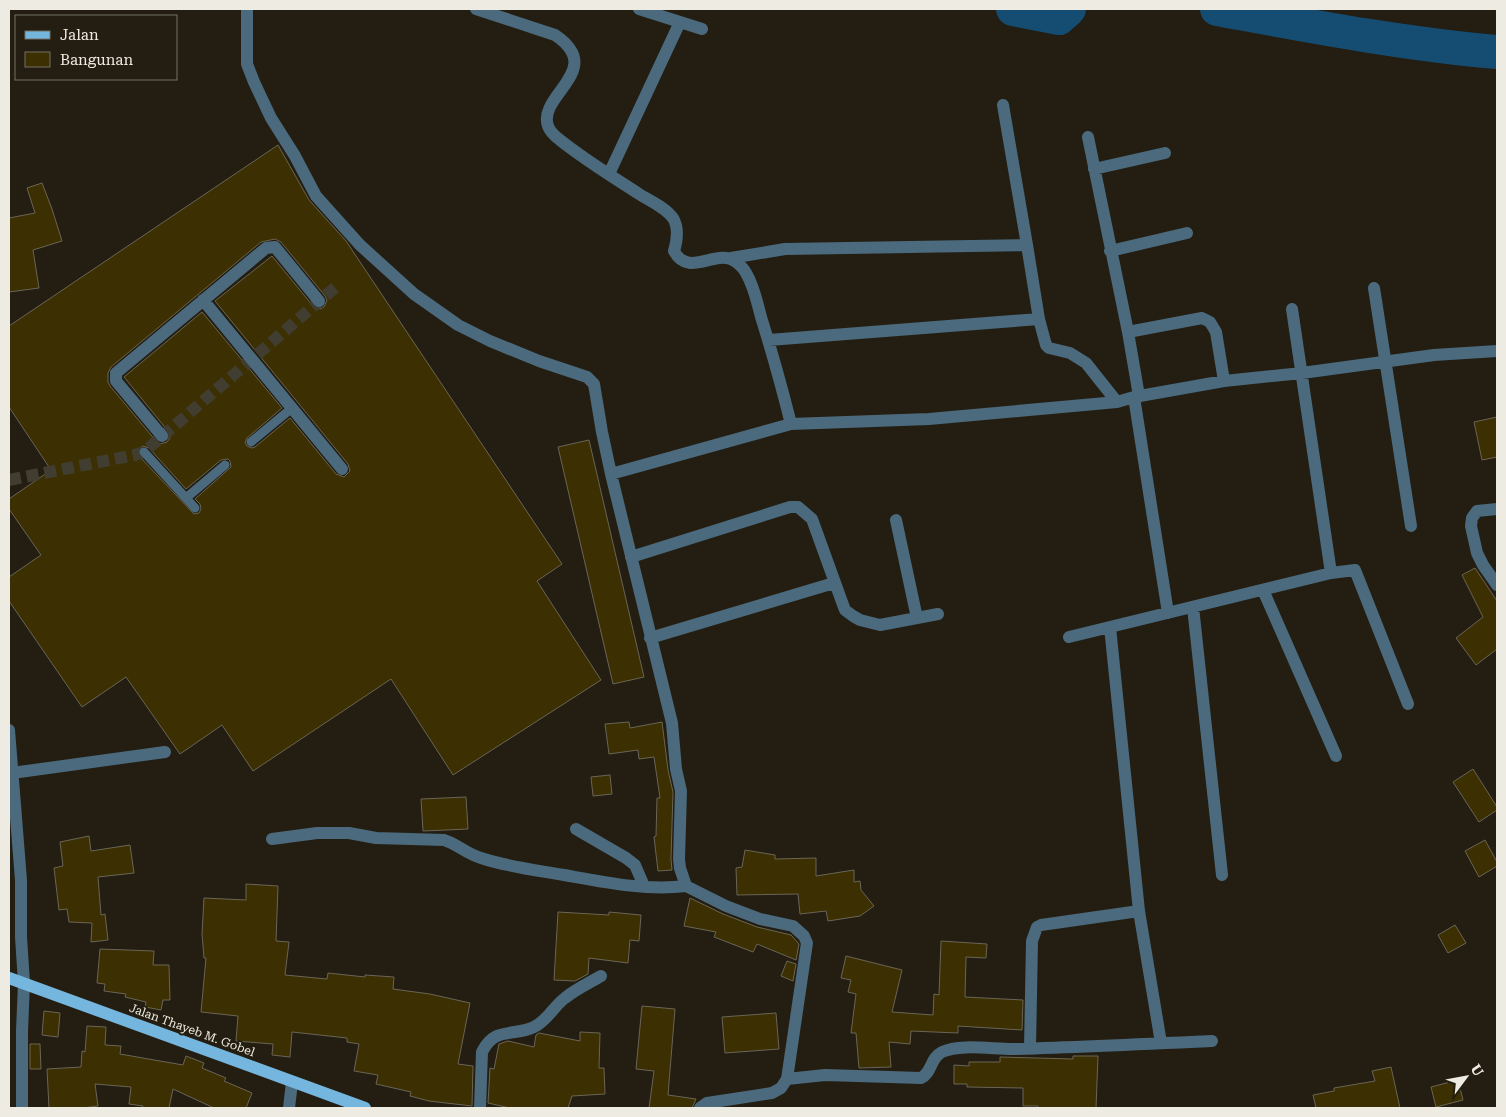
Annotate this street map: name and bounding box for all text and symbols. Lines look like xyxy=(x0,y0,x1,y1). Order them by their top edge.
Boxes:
legend xyxy=(15,15,178,80)
text: Jalan xyxy=(60,26,99,44)
text: Bangunan xyxy=(60,51,133,69)
street label: Jalan Thayeb M. Gobel xyxy=(127,1001,257,1059)
north arrow xyxy=(1441,1052,1491,1102)
text: U xyxy=(1467,1061,1487,1079)

